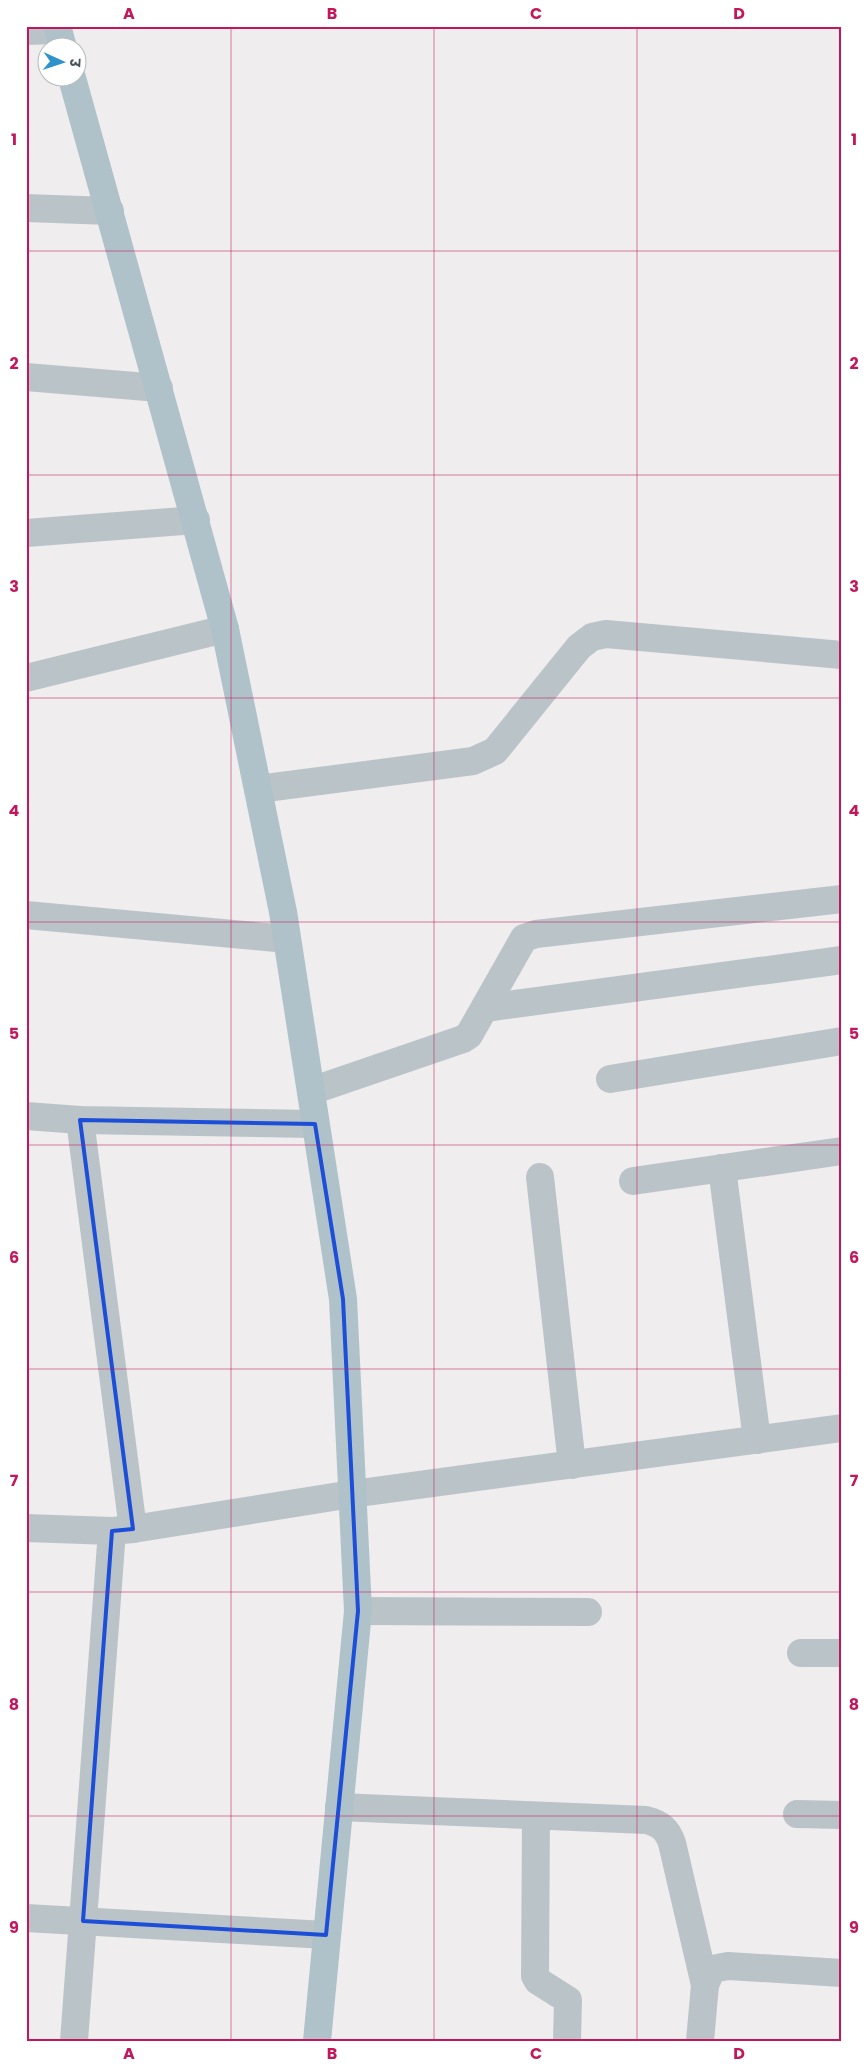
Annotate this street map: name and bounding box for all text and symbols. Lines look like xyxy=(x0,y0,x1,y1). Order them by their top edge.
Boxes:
text: A xyxy=(123,2,135,25)
text: B xyxy=(327,2,337,25)
text: C xyxy=(530,2,542,25)
text: D xyxy=(733,2,745,25)
north arrow xyxy=(38,38,88,88)
text: उ xyxy=(65,57,85,68)
text: 1 xyxy=(11,128,17,151)
text: 1 xyxy=(851,128,857,151)
text: 2 xyxy=(9,352,19,375)
text: 2 xyxy=(849,352,859,375)
text: 3 xyxy=(9,575,19,598)
text: 3 xyxy=(849,575,859,598)
text: 4 xyxy=(9,799,20,822)
text: 4 xyxy=(849,799,860,822)
text: 5 xyxy=(9,1022,19,1045)
text: 5 xyxy=(849,1022,859,1045)
text: 6 xyxy=(9,1246,19,1269)
text: 6 xyxy=(849,1246,859,1269)
text: 7 xyxy=(10,1469,19,1492)
text: 7 xyxy=(850,1469,859,1492)
text: 8 xyxy=(9,1693,19,1716)
text: 8 xyxy=(849,1693,859,1716)
text: 9 xyxy=(9,1916,19,1939)
text: 9 xyxy=(849,1916,859,1939)
text: A xyxy=(123,2042,135,2065)
text: B xyxy=(327,2042,337,2065)
text: C xyxy=(530,2042,542,2065)
text: D xyxy=(733,2042,745,2065)

